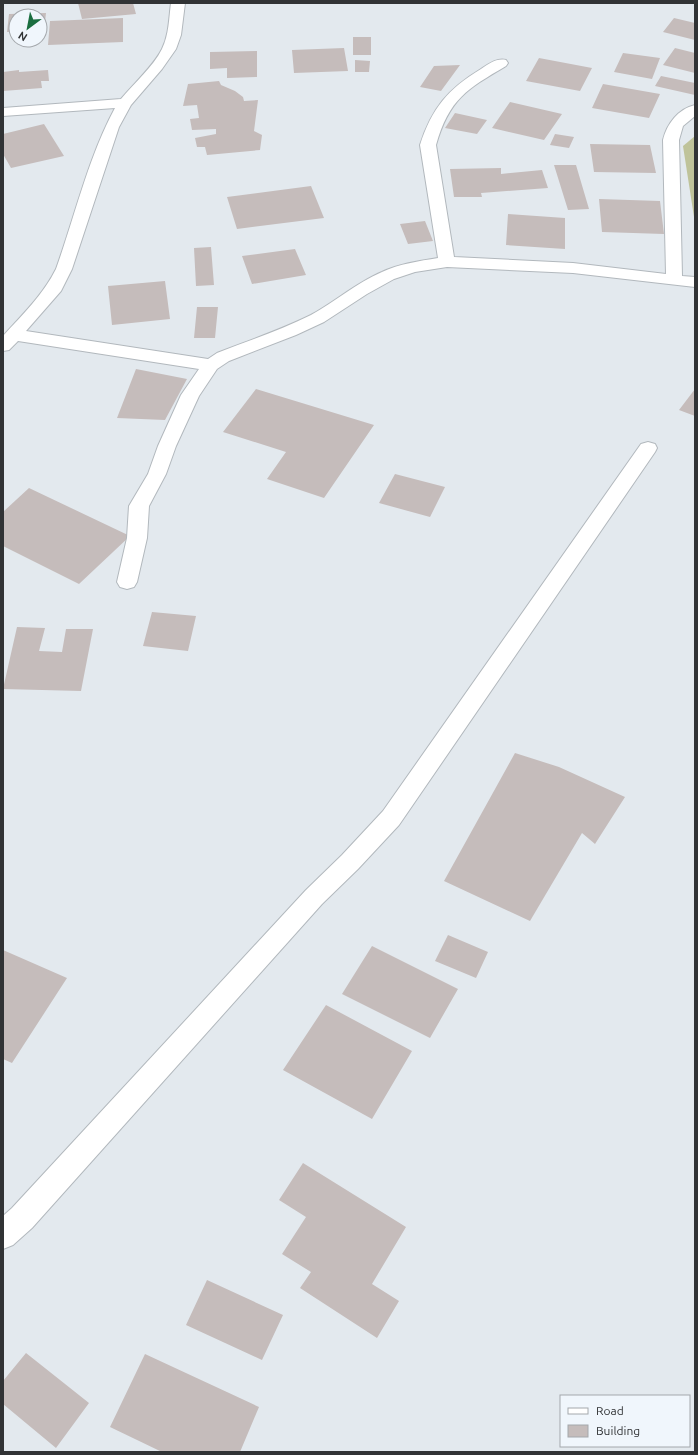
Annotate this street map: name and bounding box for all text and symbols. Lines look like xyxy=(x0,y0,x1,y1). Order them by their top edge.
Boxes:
north arrow xyxy=(8,8,48,48)
text: N xyxy=(16,29,29,44)
legend xyxy=(560,1395,690,1447)
text: Road xyxy=(596,1404,624,1417)
text: Building xyxy=(596,1424,640,1437)

